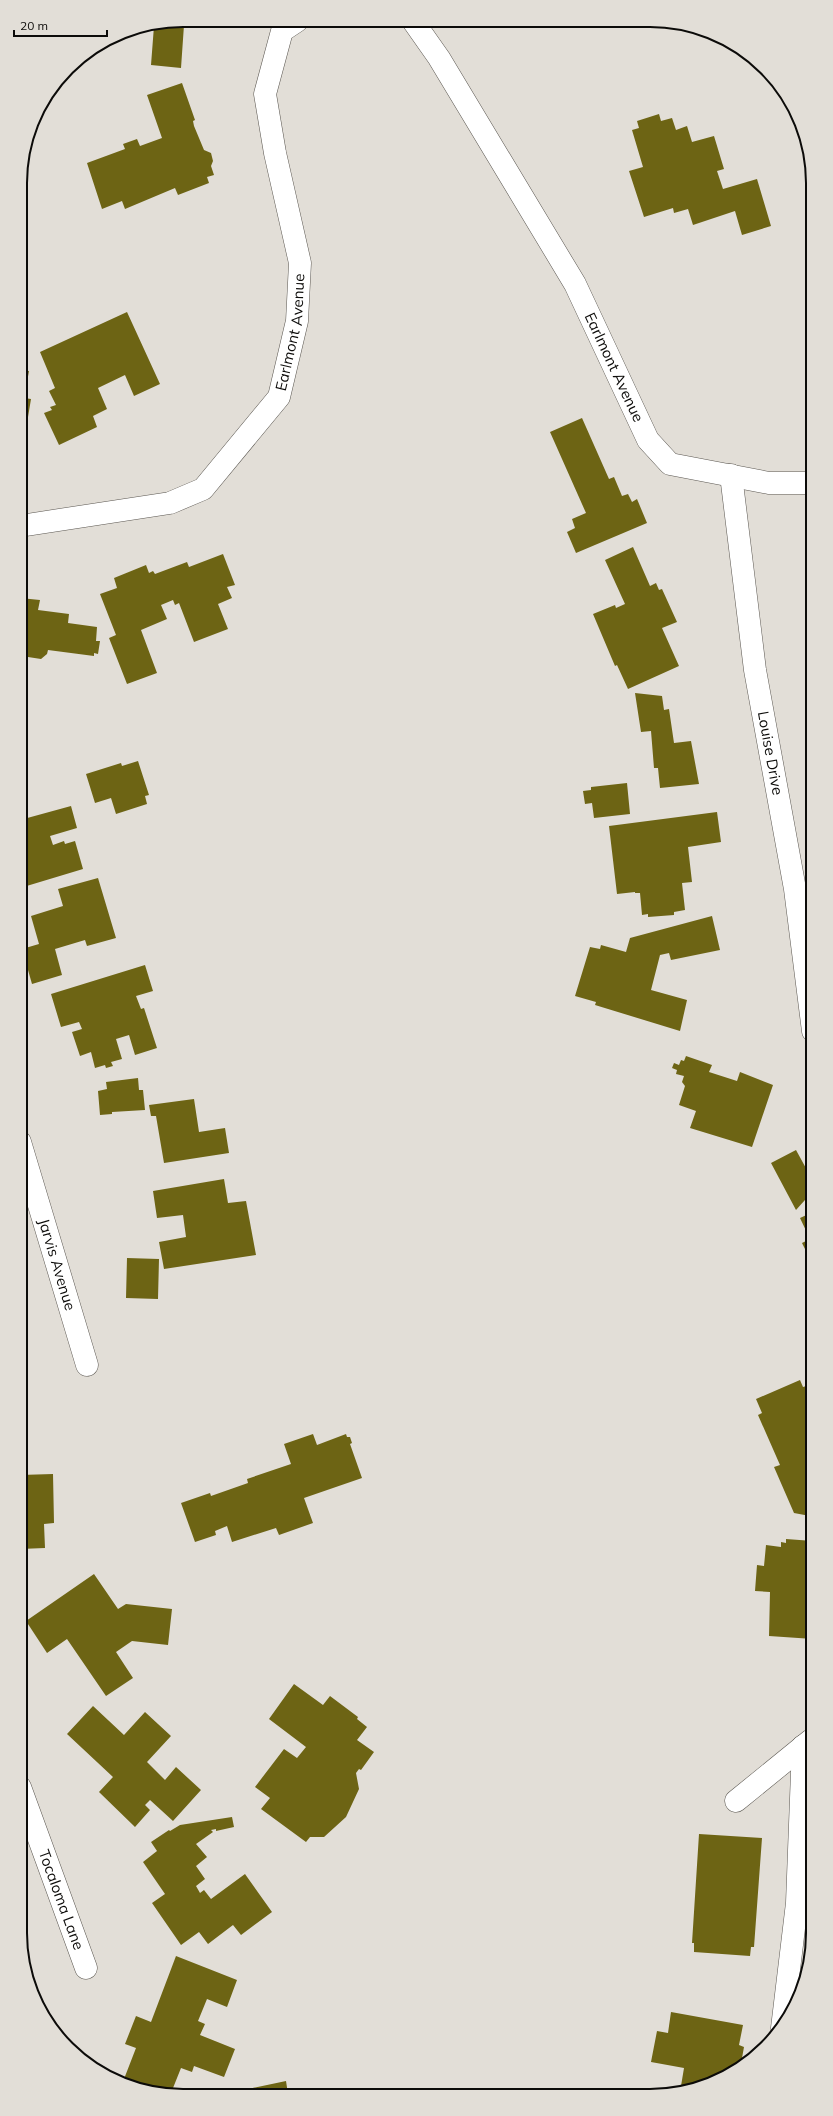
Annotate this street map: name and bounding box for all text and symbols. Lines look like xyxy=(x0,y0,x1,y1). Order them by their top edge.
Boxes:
scale bar xyxy=(14,12,107,38)
text: 20 m xyxy=(20,18,48,33)
street label: Earlmont Avenue xyxy=(271,273,308,393)
street label: Earlmont Avenue xyxy=(581,309,648,425)
street label: Louise Drive xyxy=(754,710,788,796)
street label: Jarvis Avenue xyxy=(35,1216,80,1313)
street label: Tocaloma Lane xyxy=(35,1847,89,1952)

